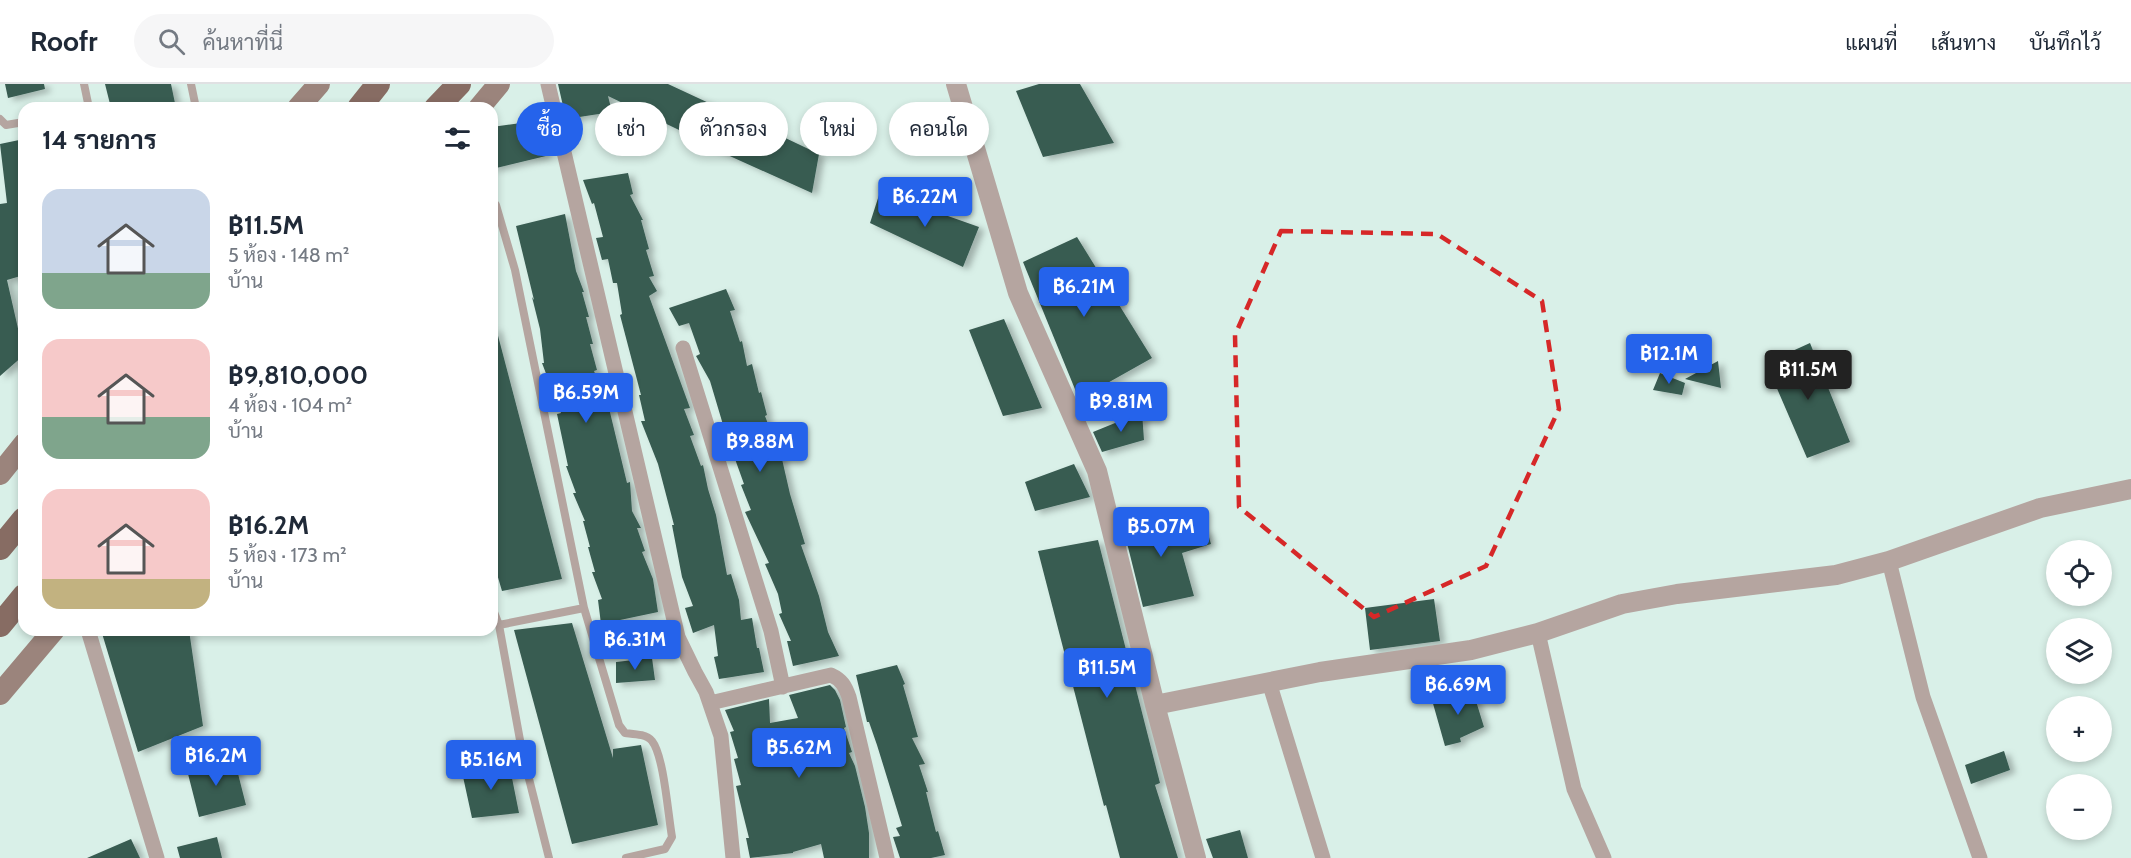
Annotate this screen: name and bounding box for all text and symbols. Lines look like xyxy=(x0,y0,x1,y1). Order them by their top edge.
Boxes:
search box xyxy=(134,14,554,68)
text: Roofr xyxy=(30,24,98,58)
icon: search xyxy=(155,25,188,58)
text: ค้นหาที่นี่ xyxy=(203,29,283,56)
text: แผนที่ xyxy=(1845,30,1898,55)
text: เส้นทาง xyxy=(1931,30,1996,55)
text: บันทึกไว้ xyxy=(2029,30,2101,55)
chip: ซื้อ xyxy=(516,102,583,156)
chip: เช่า xyxy=(595,102,667,156)
chip: ตัวกรอง xyxy=(679,102,788,156)
chip: ใหม่ xyxy=(800,102,877,156)
chip: คอนโด xyxy=(889,102,989,156)
icon: filters xyxy=(441,122,474,155)
text: 14 รายการ xyxy=(42,124,157,156)
pin: ฿6.22M xyxy=(876,177,974,228)
text: ฿6.22M xyxy=(892,184,958,208)
text: ฿11.5M xyxy=(228,209,304,241)
icon: home xyxy=(90,213,162,285)
text: 5 ห้อง · 148 m² xyxy=(228,243,350,267)
pin: ฿6.21M xyxy=(1035,267,1133,318)
text: บ้าน xyxy=(228,269,263,293)
text: ฿6.21M xyxy=(1053,274,1115,298)
pin: ฿12.1M xyxy=(1620,334,1718,385)
text: ฿12.1M xyxy=(1640,341,1698,365)
pin: ฿11.5M xyxy=(1759,350,1857,401)
text: ฿11.5M xyxy=(1779,357,1837,381)
text: ฿9,810,000 xyxy=(228,359,368,391)
icon: home xyxy=(90,363,162,435)
pin: ฿6.59M xyxy=(537,373,635,424)
text: ฿6.59M xyxy=(553,380,619,404)
pin: ฿9.81M xyxy=(1072,382,1170,433)
text: ฿9.81M xyxy=(1089,389,1153,413)
text: 4 ห้อง · 104 m² xyxy=(228,393,352,417)
text: บ้าน xyxy=(228,419,263,443)
pin: ฿9.88M xyxy=(711,422,809,473)
text: ฿9.88M xyxy=(726,429,794,453)
pin: ฿5.07M xyxy=(1112,507,1210,558)
text: ฿16.2M xyxy=(228,509,309,541)
icon: home xyxy=(90,513,162,585)
text: ฿5.07M xyxy=(1127,514,1195,538)
map controls xyxy=(2046,540,2112,840)
button: locate xyxy=(2046,540,2112,606)
text: 5 ห้อง · 173 m² xyxy=(228,543,347,567)
text: บ้าน xyxy=(228,569,263,593)
button: layers xyxy=(2046,618,2112,684)
pin: ฿6.31M xyxy=(586,620,684,671)
text: ฿6.31M xyxy=(604,627,666,651)
pin: ฿11.5M xyxy=(1058,648,1156,699)
text: ฿11.5M xyxy=(1078,655,1136,679)
pin: ฿6.69M xyxy=(1409,665,1507,716)
text: ฿6.69M xyxy=(1425,672,1491,696)
button: + xyxy=(2046,696,2112,762)
pin: ฿5.62M xyxy=(750,728,848,779)
text: ฿5.62M xyxy=(766,735,832,759)
pin: ฿16.2M xyxy=(167,736,265,787)
pin: ฿5.16M xyxy=(442,740,540,791)
text: ฿16.2M xyxy=(185,743,247,767)
text: ฿5.16M xyxy=(460,747,522,771)
button: − xyxy=(2046,774,2112,840)

